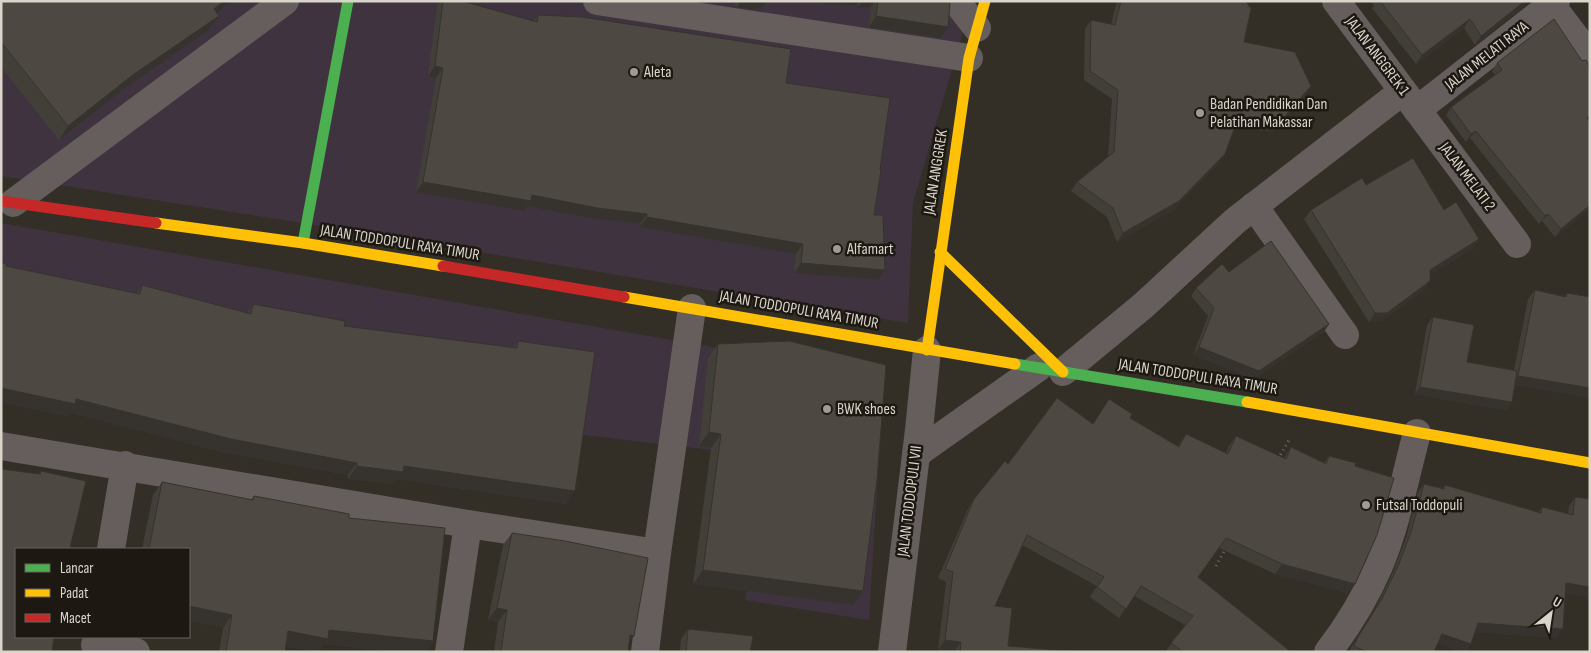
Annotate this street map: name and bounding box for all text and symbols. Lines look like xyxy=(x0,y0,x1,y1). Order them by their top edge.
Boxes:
street label: JALAN ANGGREK 1 xyxy=(1340,12,1413,100)
street label: JALAN MELATI RAYA xyxy=(1441,17,1533,95)
place label: Aleta xyxy=(643,63,671,82)
marker: Aleta xyxy=(628,66,640,78)
place label: Badan Pendidikan Dan Pelatihan Makassar xyxy=(1210,95,1327,132)
marker: Badan Pendidikan Dan Pelatihan Makassar xyxy=(1194,107,1206,119)
street label: JALAN ANGGREK xyxy=(920,127,952,217)
street label: JALAN MELATI 2 xyxy=(1434,138,1499,215)
street label: JALAN TODDOPULI RAYA TIMUR xyxy=(318,221,481,265)
place label: Alfamart xyxy=(846,240,894,259)
marker: Alfamart xyxy=(831,243,843,255)
street label: JALAN TODDOPULI RAYA TIMUR xyxy=(717,286,880,333)
street label: JALAN TODDOPULI RAYA TIMUR xyxy=(1116,355,1279,399)
place label: BWK shoes xyxy=(837,400,896,419)
marker: BWK shoes xyxy=(821,403,833,415)
street label: JALAN TODDOPULI VII xyxy=(894,444,926,559)
place label: Futsal Toddopuli xyxy=(1376,496,1463,515)
marker: Futsal Toddopuli xyxy=(1360,499,1372,511)
legend xyxy=(15,548,190,638)
text: Lancar xyxy=(60,559,94,578)
text: Padat xyxy=(60,584,89,603)
north arrow xyxy=(1526,588,1576,638)
text: U xyxy=(1550,593,1565,611)
text: Macet xyxy=(60,609,92,628)

